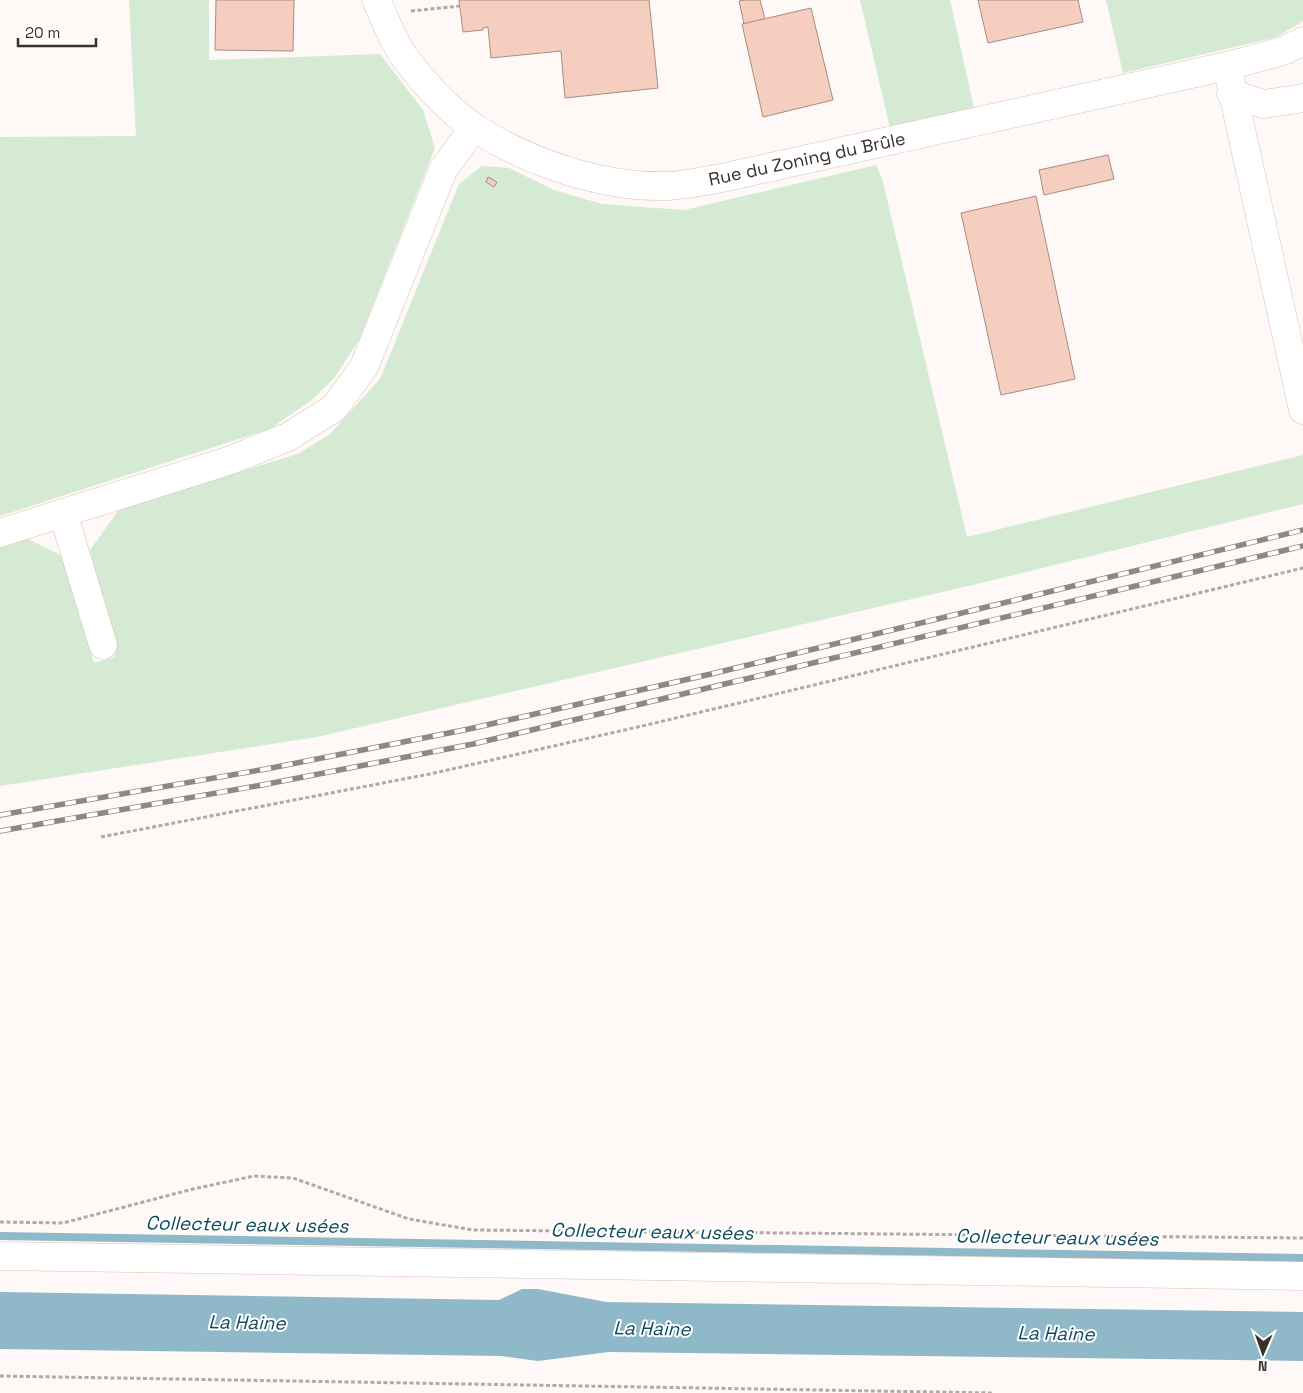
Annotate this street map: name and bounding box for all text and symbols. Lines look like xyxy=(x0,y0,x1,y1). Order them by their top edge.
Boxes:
scale bar xyxy=(18,15,95,47)
text: 20 m xyxy=(25,23,60,42)
street label: Rue du Zoning du Brûle xyxy=(706,126,907,191)
water label: Collecteur eaux usées xyxy=(145,1210,350,1239)
water label: Collecteur eaux usées xyxy=(550,1217,755,1246)
water label: Collecteur eaux usées xyxy=(955,1223,1160,1252)
water label: La Haine xyxy=(208,1309,287,1336)
water label: La Haine xyxy=(613,1315,692,1342)
water label: La Haine xyxy=(1017,1320,1096,1347)
north arrow xyxy=(1238,1328,1288,1378)
text: N xyxy=(1258,1357,1268,1375)

